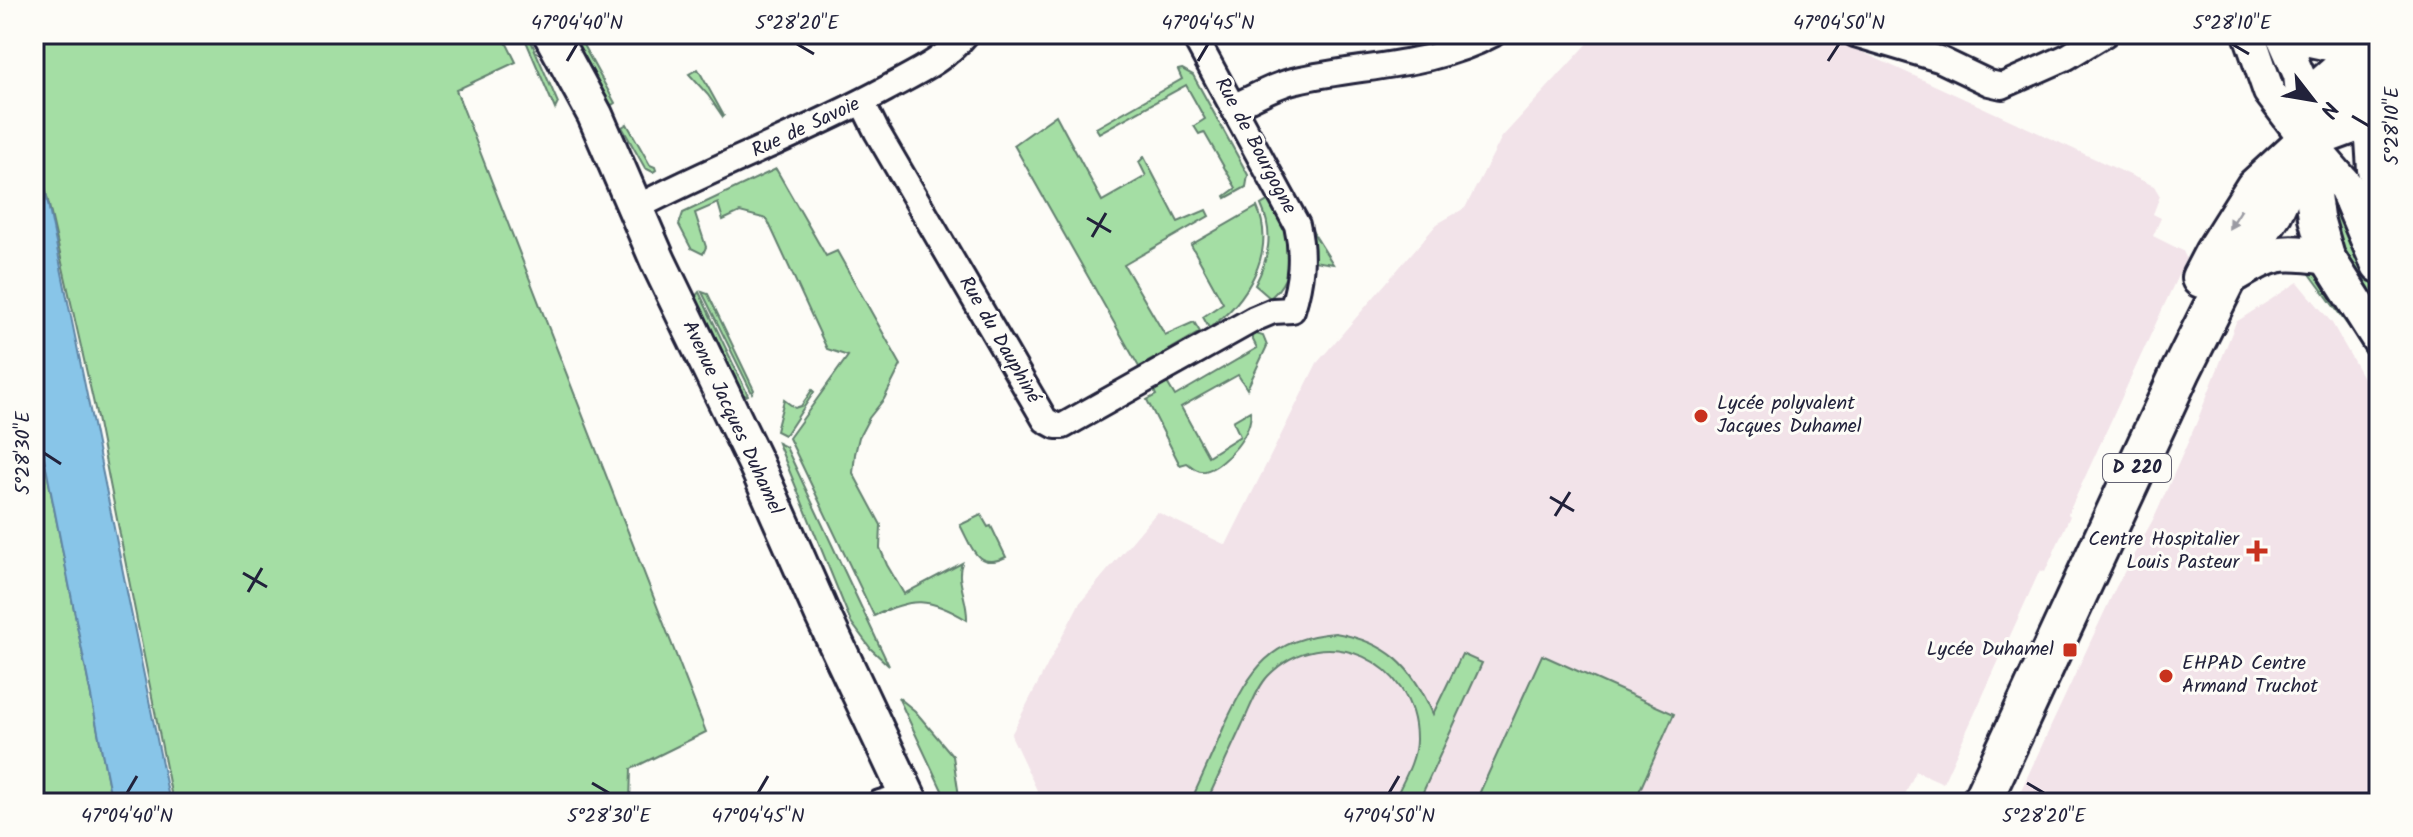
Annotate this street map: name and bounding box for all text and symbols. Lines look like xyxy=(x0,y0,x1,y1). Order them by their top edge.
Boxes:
text: 47°04'40"N xyxy=(531,8,623,40)
text: 5°28'20"E xyxy=(755,8,840,40)
text: 47°04'45"N xyxy=(1162,8,1254,40)
text: 47°04'50"N xyxy=(1793,8,1885,40)
text: 5°28'10"E xyxy=(2193,8,2273,40)
north arrow xyxy=(2273,60,2353,140)
street label: Rue de Bourgogne xyxy=(1205,72,1305,220)
text: 5°28'10"E xyxy=(2377,85,2409,165)
street label: Rue de Savoie xyxy=(746,89,866,167)
text: N xyxy=(2309,94,2347,124)
one-way arrow xyxy=(2229,208,2243,230)
street label: Rue du Dauphiné xyxy=(950,270,1049,411)
street label: Avenue Jacques Duhamel xyxy=(673,315,791,521)
place label: Lycée polyvalent Jacques Duhamel xyxy=(1717,388,1862,443)
marker: Lycée polyvalent Jacques Duhamel xyxy=(1692,407,1710,425)
text: 5°28'30"E xyxy=(8,410,40,495)
road number: D 220 xyxy=(2103,454,2171,482)
place label: Centre Hospitalier Louis Pasteur xyxy=(2088,524,2240,579)
marker: Centre Hospitalier Louis Pasteur xyxy=(2246,540,2268,562)
place label: Lycée Duhamel xyxy=(1927,634,2054,666)
marker: Lycée Duhamel xyxy=(2061,641,2079,659)
place label: EHPAD Centre Armand Truchot xyxy=(2182,648,2318,703)
marker: EHPAD Centre Armand Truchot xyxy=(2157,667,2175,685)
text: 47°04'40"N xyxy=(81,801,173,833)
text: 5°28'30"E xyxy=(567,801,652,833)
text: 47°04'45"N xyxy=(712,801,804,833)
text: 47°04'50"N xyxy=(1343,801,1435,833)
text: 5°28'20"E xyxy=(2002,801,2087,833)

